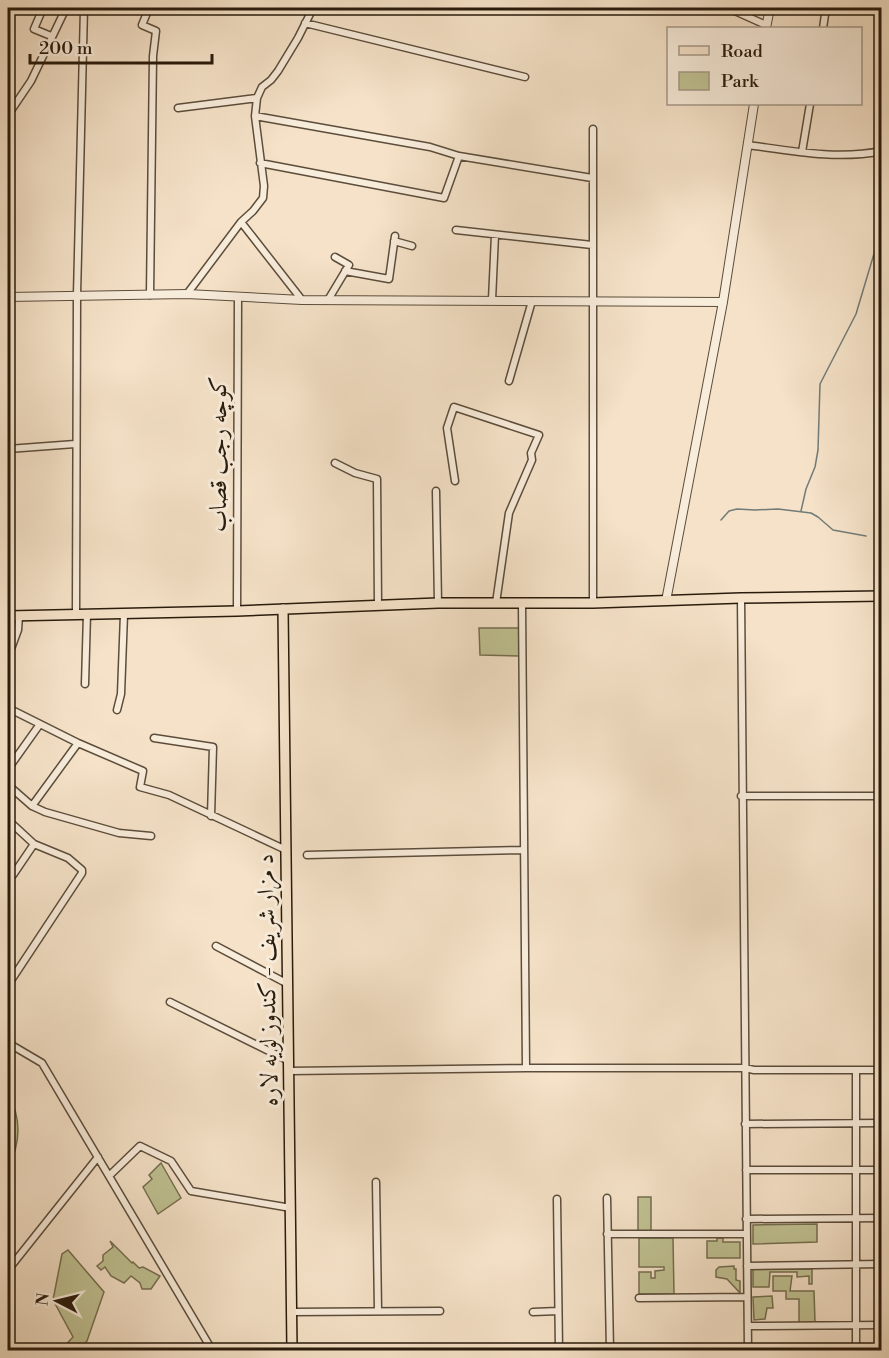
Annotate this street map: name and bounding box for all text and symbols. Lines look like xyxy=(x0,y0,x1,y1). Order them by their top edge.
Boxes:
scale bar xyxy=(30,27,212,65)
legend xyxy=(667,27,862,105)
text: 200 m xyxy=(39,37,93,60)
text: Road xyxy=(721,40,764,63)
text: Park xyxy=(721,70,760,93)
street label: کوچه رجب قصاب xyxy=(204,376,235,532)
street label: د مزار شریف - کندوز لویه لاره xyxy=(251,853,286,1107)
north arrow xyxy=(27,1271,87,1331)
text: N xyxy=(32,1291,54,1307)

